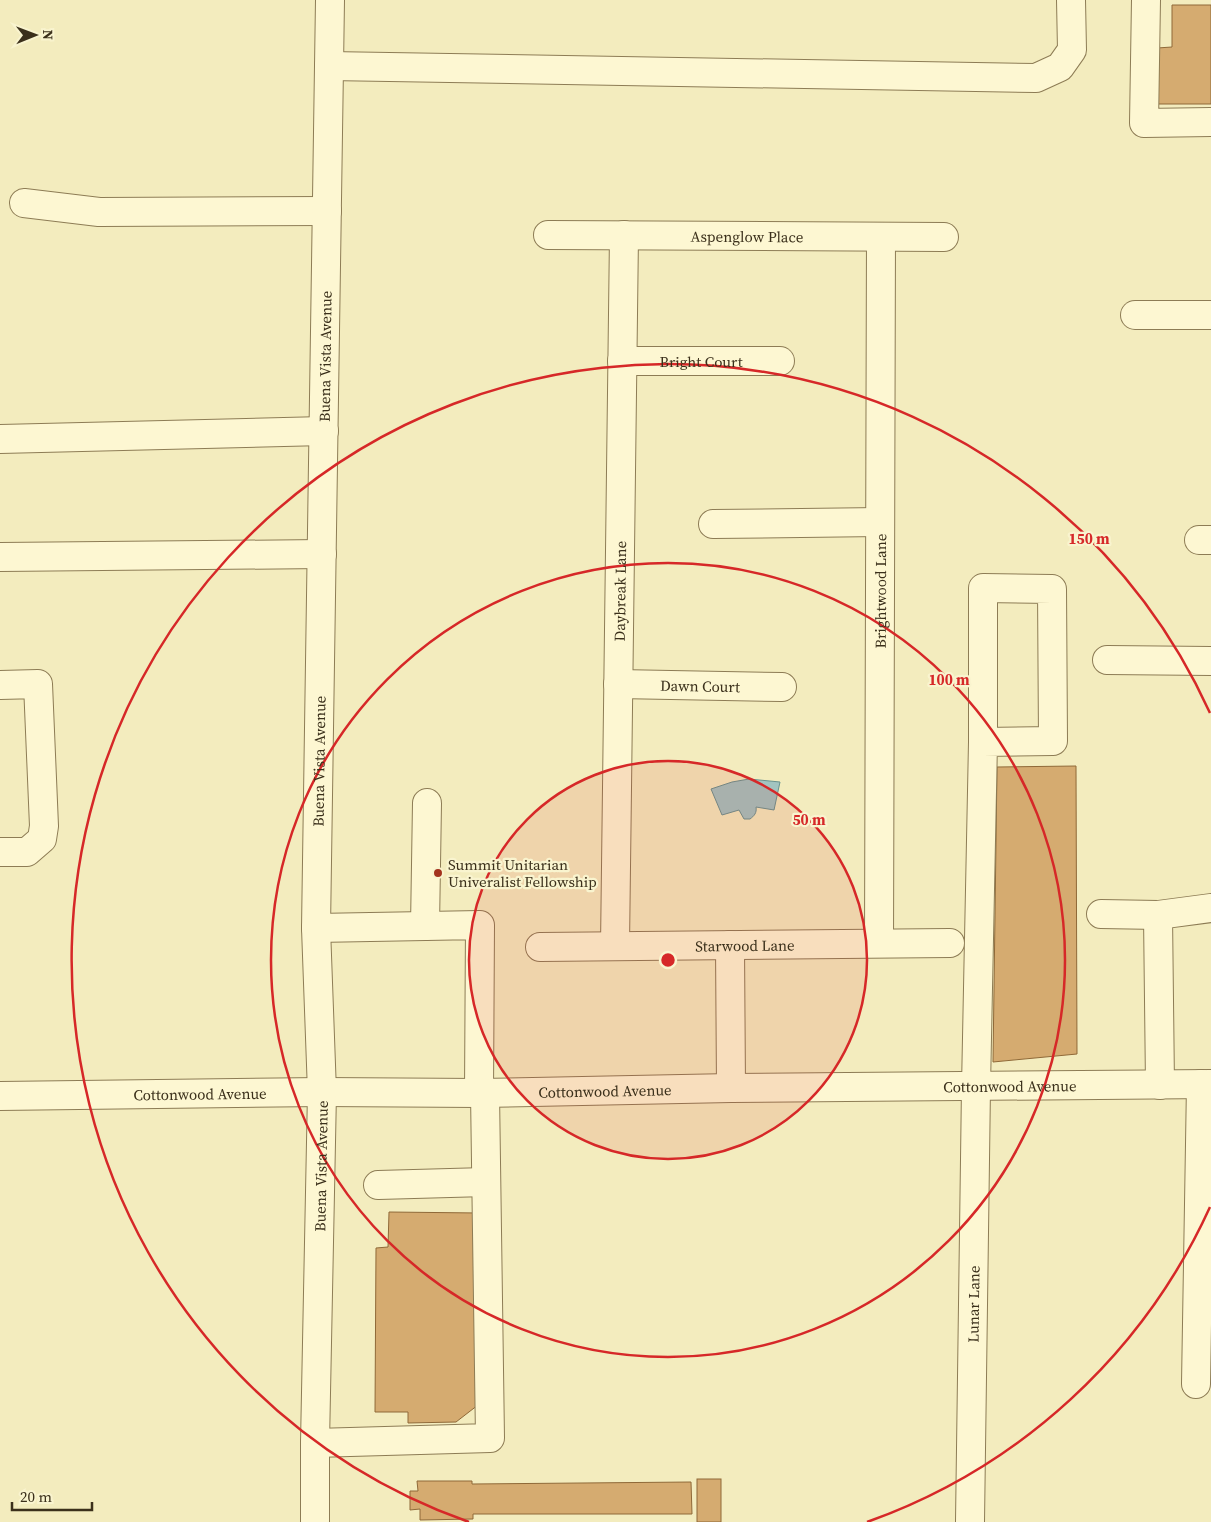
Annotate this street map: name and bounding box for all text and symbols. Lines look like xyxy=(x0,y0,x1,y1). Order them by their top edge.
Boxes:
north arrow xyxy=(10,10,60,60)
text: N xyxy=(38,29,58,40)
street label: Aspenglow Place xyxy=(690,225,804,247)
street label: Buena Vista Avenue xyxy=(313,290,336,422)
street label: Bright Court xyxy=(659,351,743,372)
text: 150 m xyxy=(1068,528,1110,549)
street label: Brightwood Lane xyxy=(869,533,891,648)
street label: Daybreak Lane xyxy=(608,540,631,641)
text: 100 m xyxy=(928,669,970,690)
street label: Dawn Court xyxy=(660,674,740,697)
street label: Buena Vista Avenue xyxy=(307,695,330,827)
text: 50 m xyxy=(792,809,826,830)
place label: Summit Unitarian Univeralist Fellowship xyxy=(448,854,597,892)
marker: Summit Unitarian Univeralist Fellowship xyxy=(432,867,444,879)
street label: Starwood Lane xyxy=(695,934,795,956)
centre of rings xyxy=(659,951,677,969)
street label: Cottonwood Avenue xyxy=(943,1075,1077,1097)
street label: Cottonwood Avenue xyxy=(538,1079,672,1102)
street label: Cottonwood Avenue xyxy=(133,1082,267,1105)
street label: Buena Vista Avenue xyxy=(309,1100,332,1232)
street label: Lunar Lane xyxy=(962,1265,984,1343)
scale bar xyxy=(12,1480,92,1512)
text: 20 m xyxy=(20,1486,52,1507)

